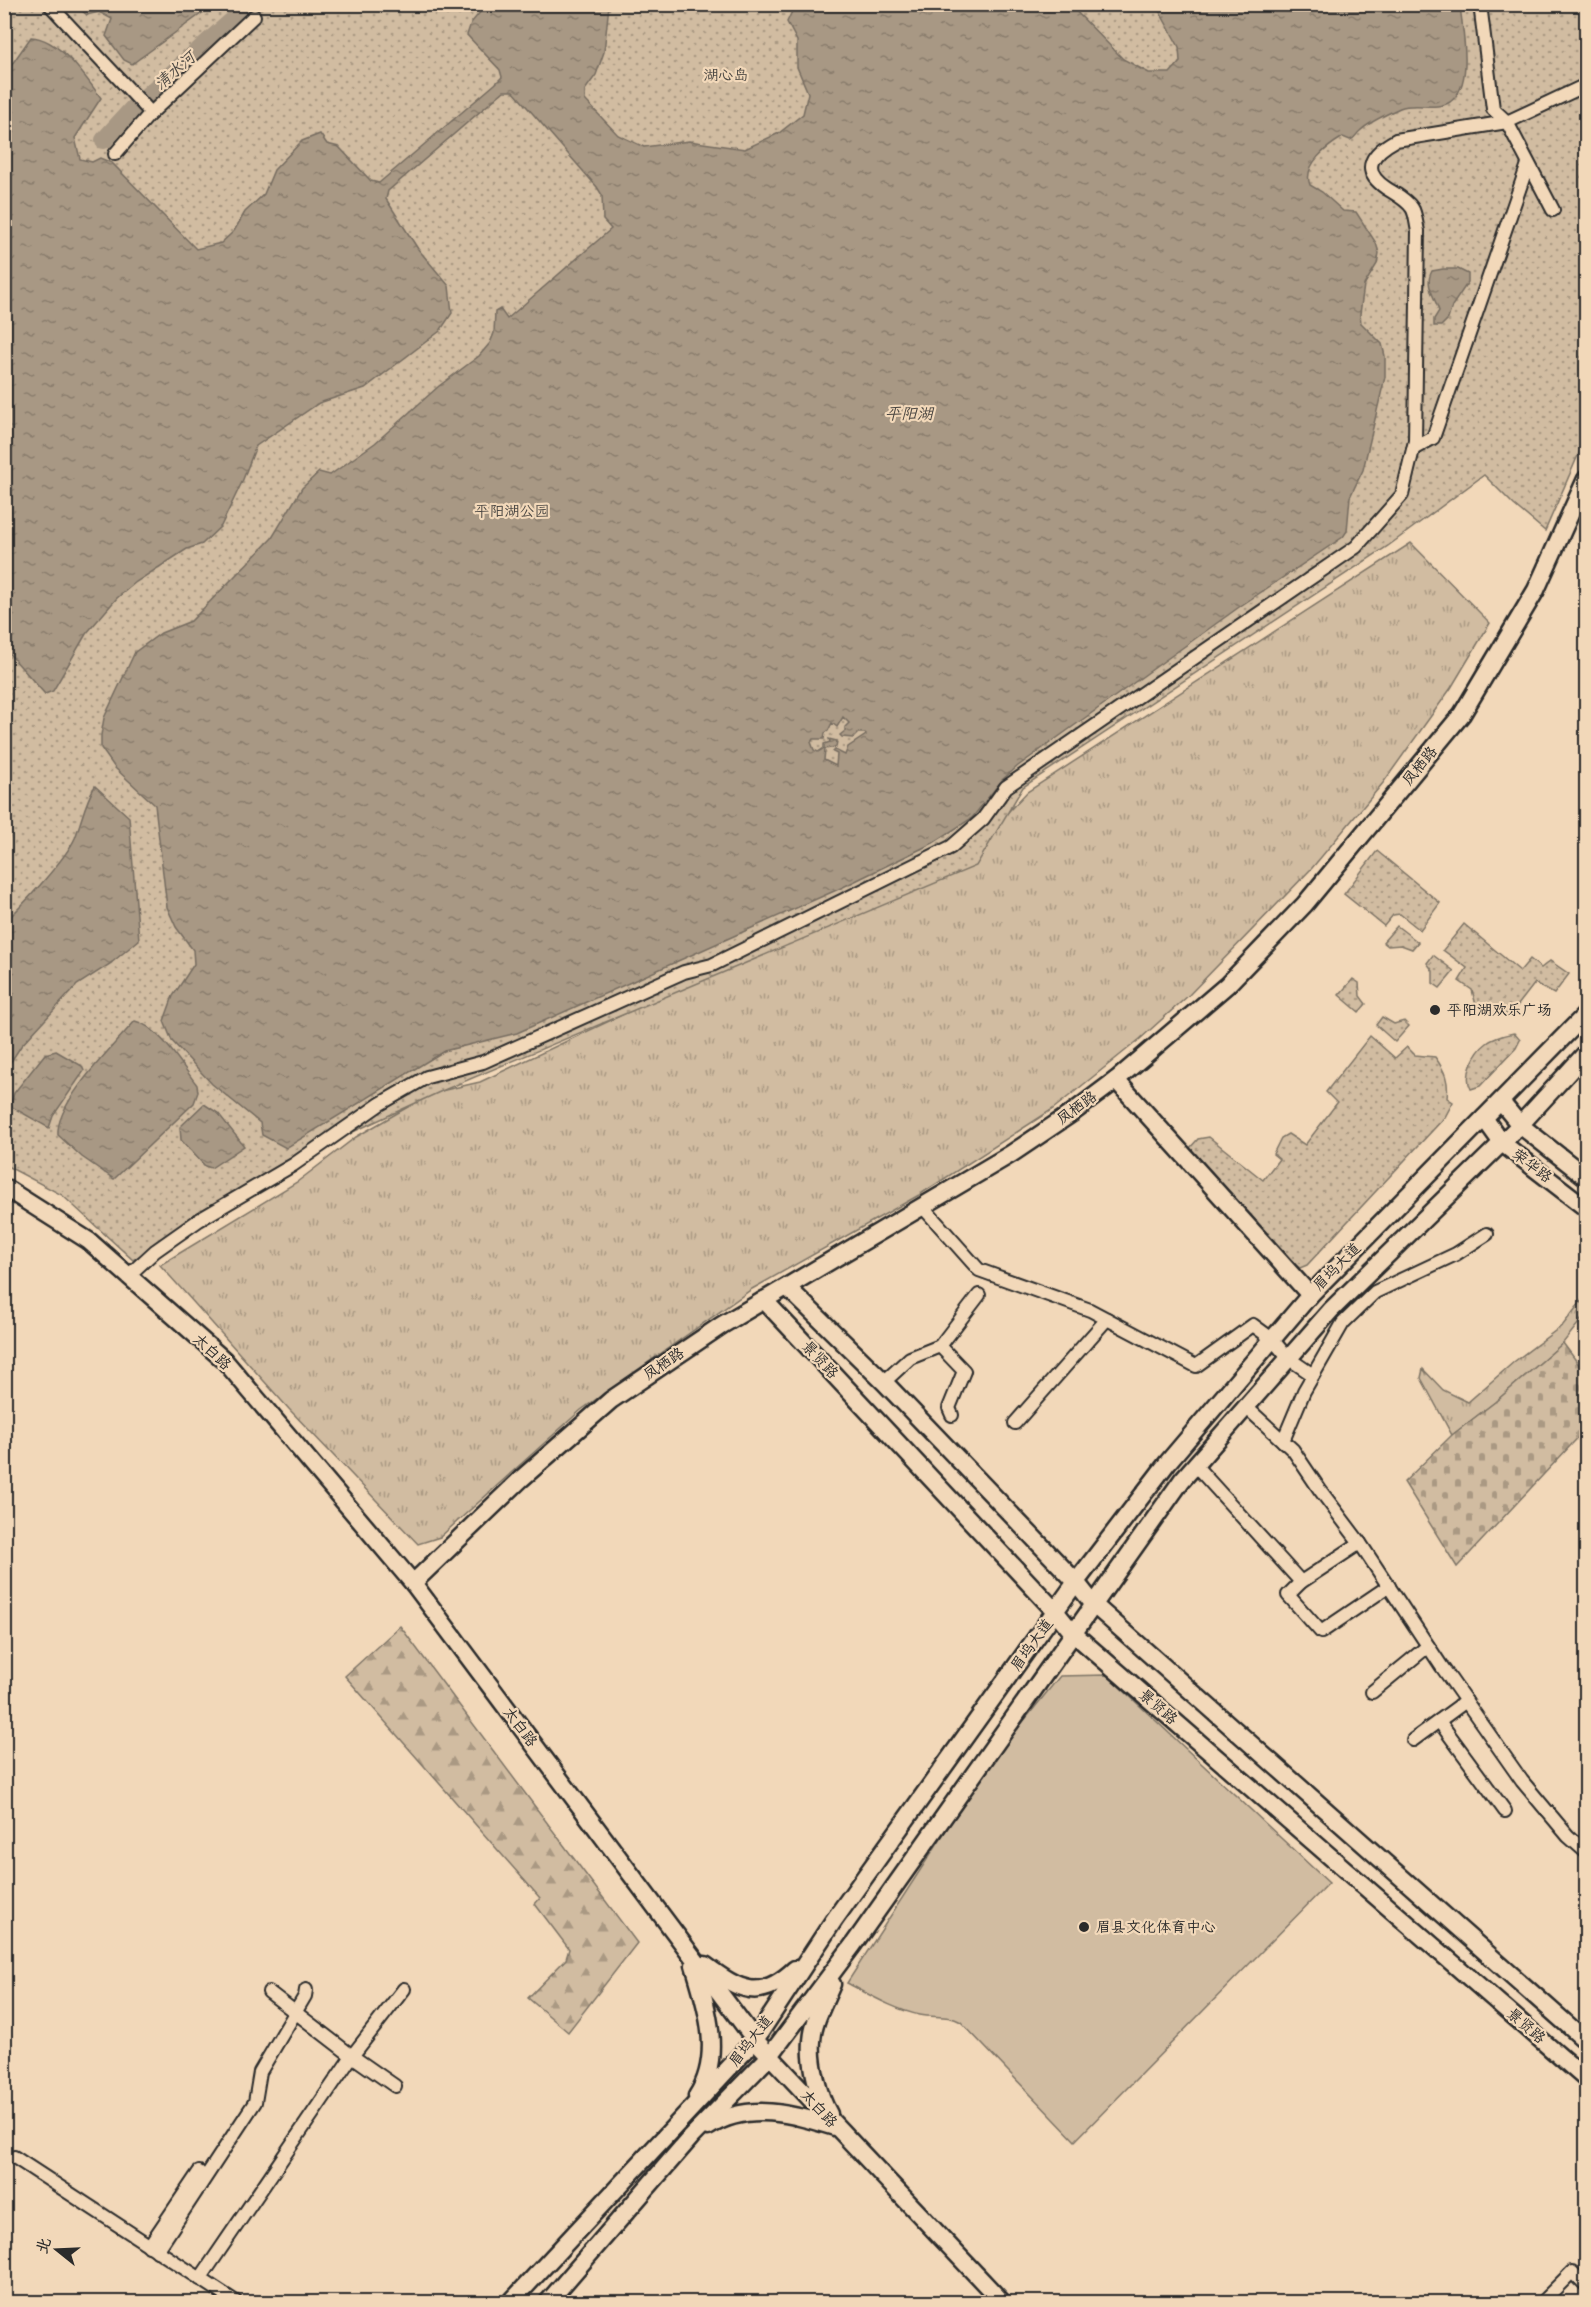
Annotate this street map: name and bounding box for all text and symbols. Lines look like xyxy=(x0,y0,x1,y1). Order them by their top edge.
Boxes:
water label: 清水河 xyxy=(150,46,202,94)
park label: 湖心岛 xyxy=(703,66,749,85)
water label: 平阳湖 xyxy=(885,404,935,424)
park label: 平阳湖公园 xyxy=(474,502,550,521)
street label: 凤栖路 xyxy=(1398,743,1442,789)
place label: 平阳湖欢乐广场 xyxy=(1447,1001,1552,1020)
marker: 平阳湖欢乐广场 xyxy=(1428,1003,1442,1017)
street label: 凤栖路 xyxy=(1053,1087,1101,1129)
street label: 荣华路 xyxy=(1508,1145,1556,1187)
street label: 眉坞大道 xyxy=(1309,1239,1365,1295)
street label: 太白路 xyxy=(189,1330,235,1374)
street label: 景贤路 xyxy=(798,1337,842,1383)
street label: 凤栖路 xyxy=(640,1344,688,1384)
street label: 眉坞大道 xyxy=(1007,1615,1057,1675)
street label: 景贤路 xyxy=(1135,1685,1181,1729)
street label: 太白路 xyxy=(499,1703,541,1751)
place label: 眉县文化体育中心 xyxy=(1096,1918,1216,1937)
marker: 眉县文化体育中心 xyxy=(1077,1920,1091,1934)
street label: 景贤路 xyxy=(1503,2004,1549,2048)
street label: 眉坞大道 xyxy=(725,2012,777,2070)
street label: 太白路 xyxy=(797,2086,841,2132)
north arrow xyxy=(27,2220,87,2280)
text: 北 xyxy=(32,2235,56,2256)

